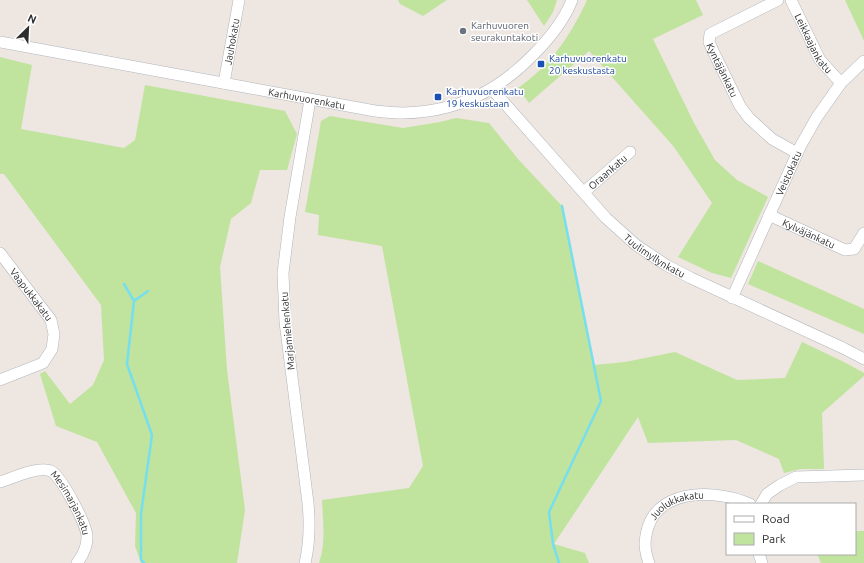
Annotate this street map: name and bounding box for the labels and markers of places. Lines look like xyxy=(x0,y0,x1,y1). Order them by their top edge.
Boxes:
place label: Karhuvuoren seurakuntakoti xyxy=(471,20,538,43)
marker: Karhuvuoren seurakuntakoti xyxy=(458,26,468,36)
place label: Karhuvuorenkatu 20 keskustasta xyxy=(549,53,627,76)
marker: Karhuvuorenkatu 20 keskustasta xyxy=(536,59,546,69)
place label: Karhuvuorenkatu 19 keskustaan xyxy=(446,86,524,109)
marker: Karhuvuorenkatu 19 keskustaan xyxy=(433,92,443,102)

